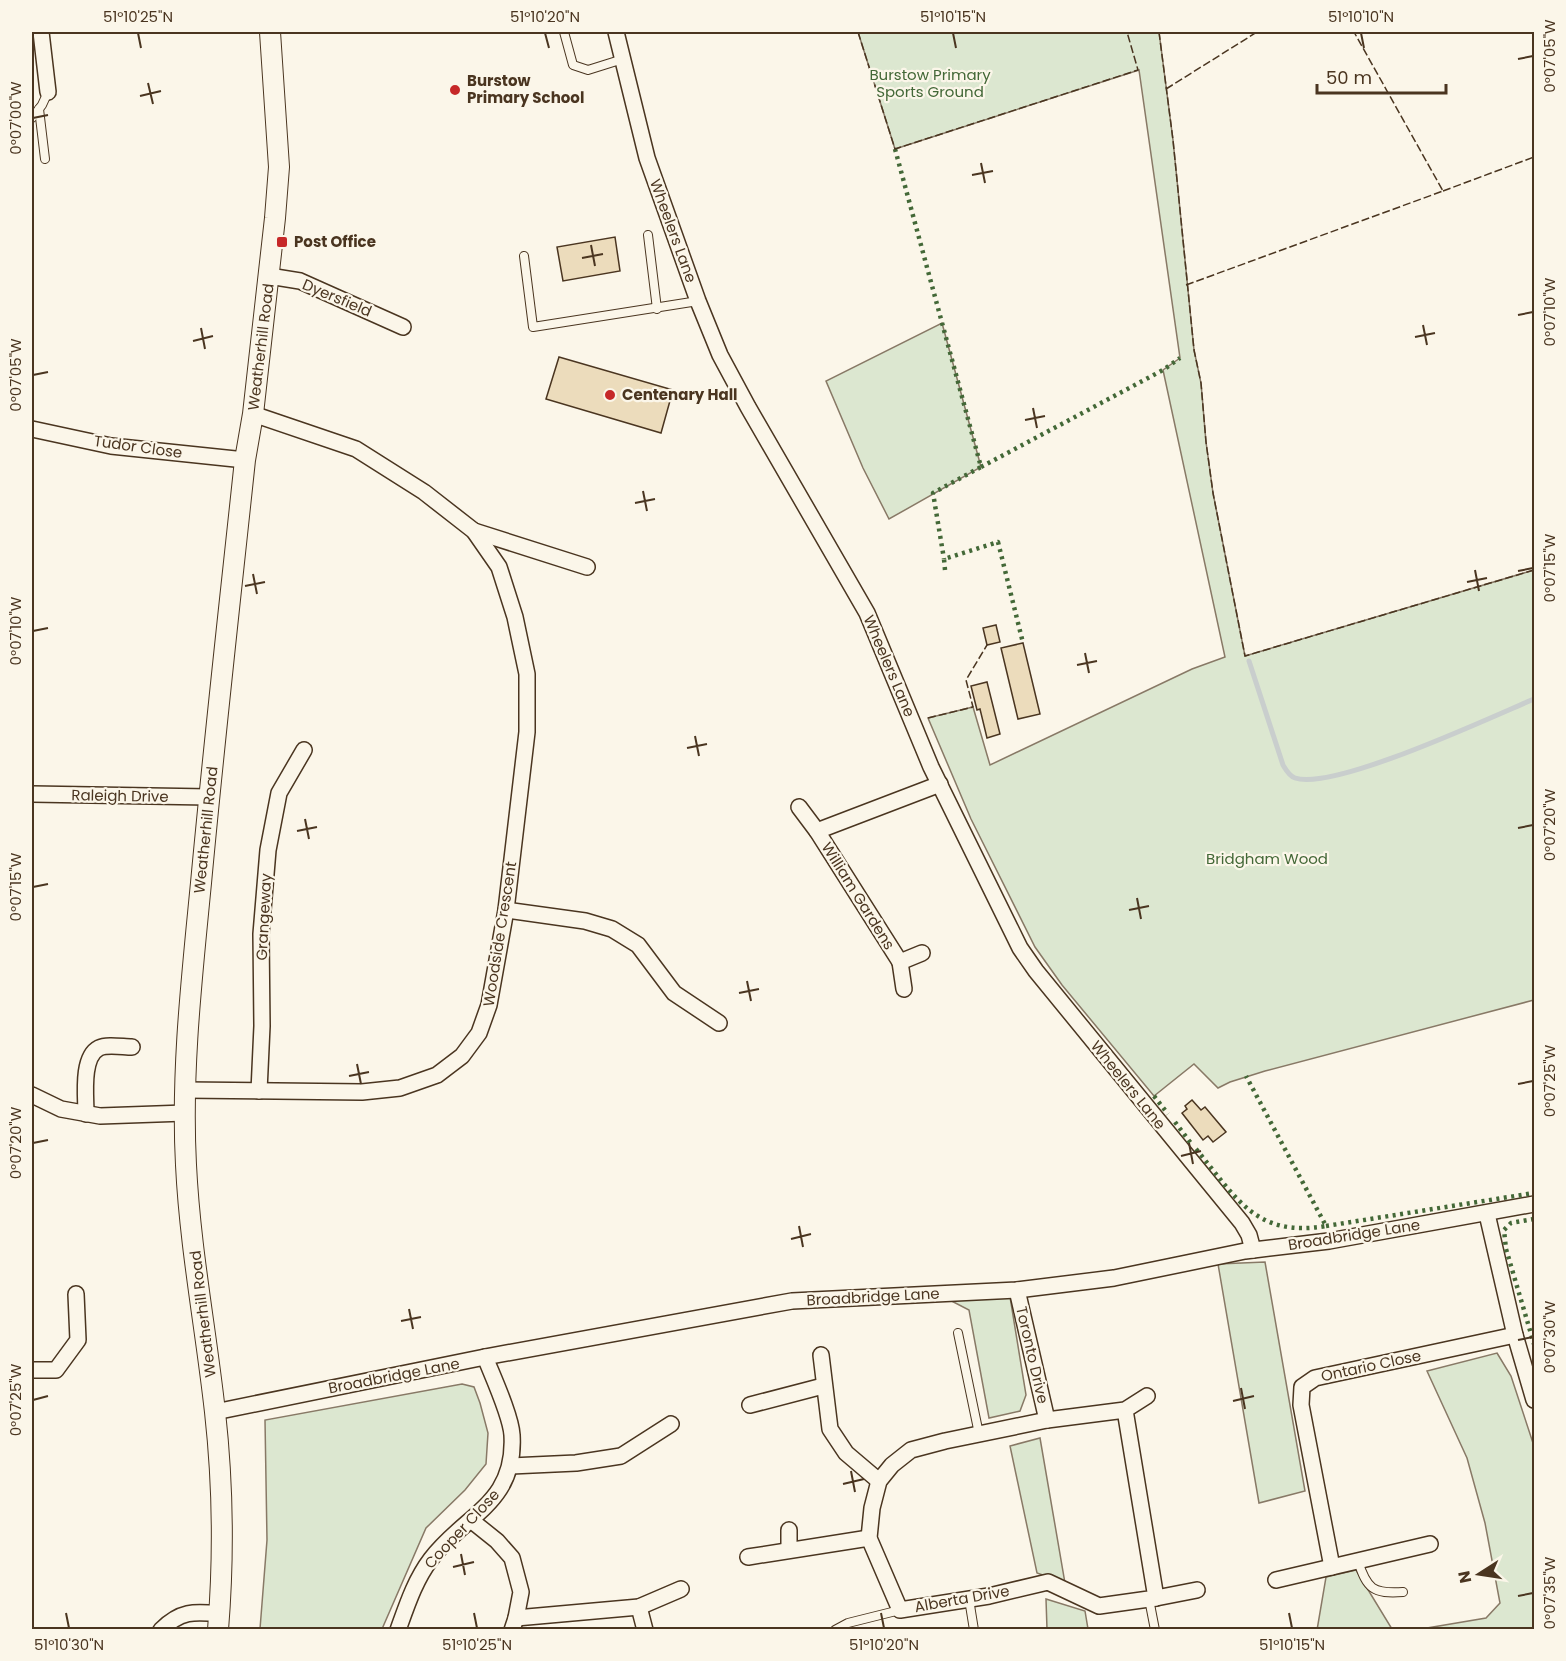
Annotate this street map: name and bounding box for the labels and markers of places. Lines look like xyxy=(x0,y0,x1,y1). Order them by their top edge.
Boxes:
place label: Burstow Primary School xyxy=(467,70,584,108)
marker: Burstow Primary School xyxy=(448,83,462,97)
place label: Post Office xyxy=(294,231,376,252)
marker: Post Office xyxy=(275,235,289,249)
place label: Centenary Hall xyxy=(622,384,738,405)
marker: Centenary Hall xyxy=(603,388,617,402)

